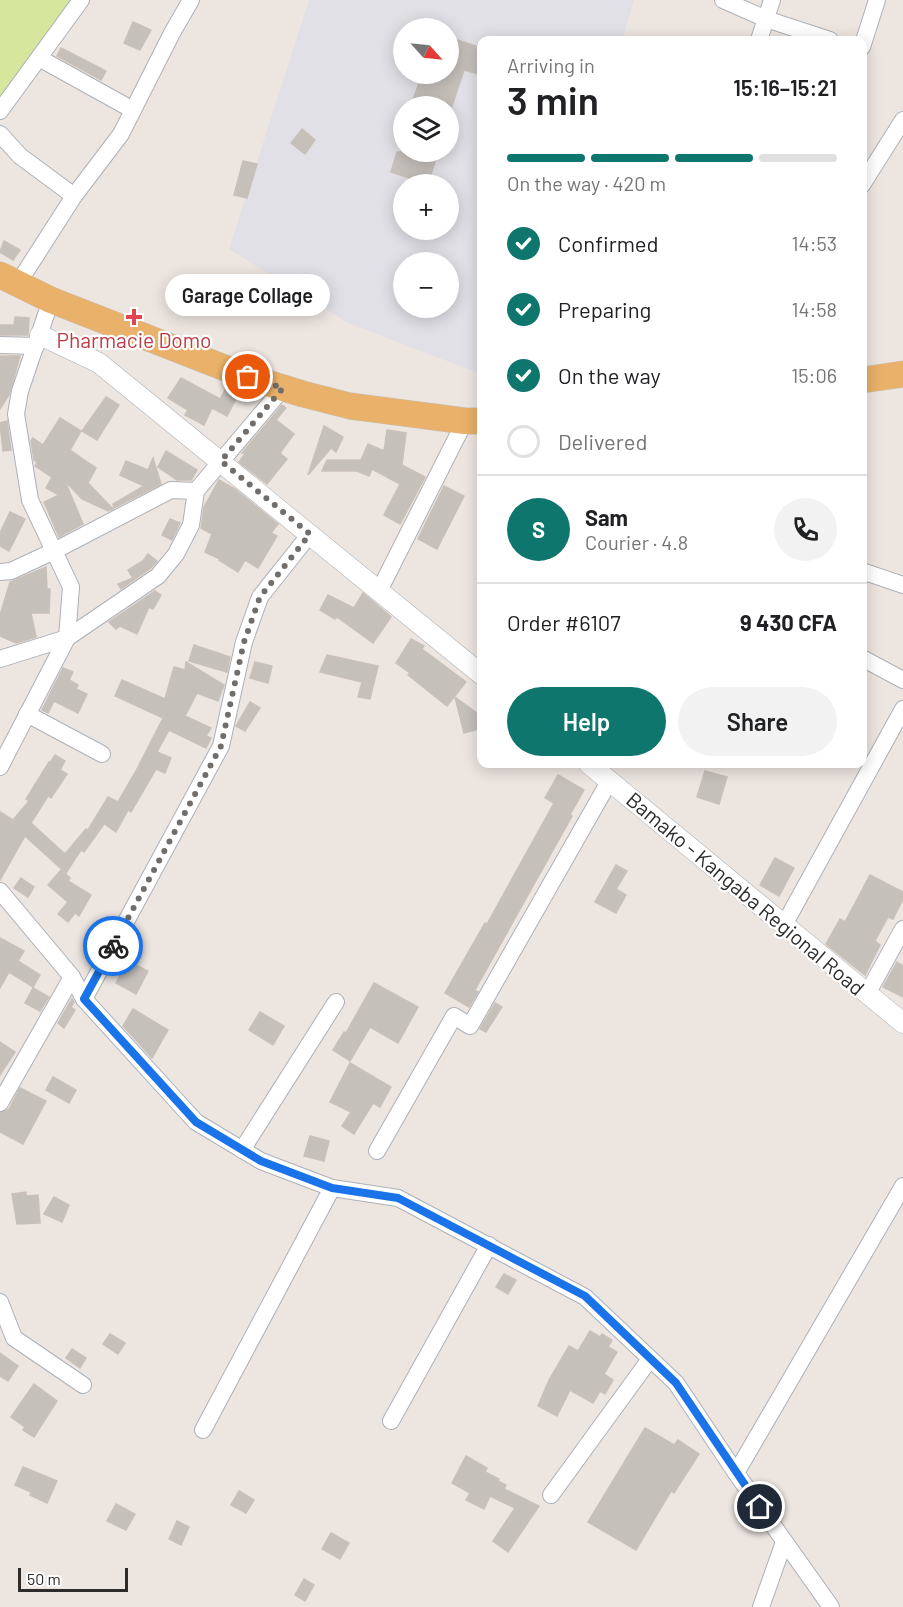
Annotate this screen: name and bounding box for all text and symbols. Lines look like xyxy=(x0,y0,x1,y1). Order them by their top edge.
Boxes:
north arrow xyxy=(393,18,459,84)
map controls xyxy=(393,18,459,318)
text: Arriving in xyxy=(507,53,595,77)
text: 15:16–15:21 xyxy=(733,74,837,100)
text: 3 min xyxy=(507,76,599,123)
button: layers xyxy=(393,96,459,162)
text: On the way · 420 m xyxy=(507,171,666,195)
button: + xyxy=(393,174,459,240)
icon: check xyxy=(507,227,540,260)
text: Confirmed xyxy=(558,230,658,256)
text: 14:53 xyxy=(792,231,837,255)
button: − xyxy=(393,252,459,318)
callout: Garage Collage xyxy=(166,275,330,317)
text: Garage Collage xyxy=(182,283,313,307)
icon: check xyxy=(507,293,540,326)
text: Preparing xyxy=(558,296,651,322)
text: 14:58 xyxy=(792,297,837,321)
marker: Pharmacie Domo xyxy=(127,310,141,324)
place label: Pharmacie Domo xyxy=(57,327,211,352)
pin xyxy=(222,351,273,402)
icon: check xyxy=(507,359,540,392)
icon: bag xyxy=(231,360,264,393)
text: On the way xyxy=(558,362,661,388)
text: 15:06 xyxy=(791,363,837,387)
text: Delivered xyxy=(558,428,647,454)
button: phone xyxy=(774,498,837,561)
text: Sam xyxy=(585,504,628,530)
text: S xyxy=(532,516,545,542)
text: Courier · 4.8 xyxy=(585,530,688,554)
text: Order #6107 xyxy=(507,609,621,635)
text: 9 430 CFA xyxy=(740,609,837,635)
button: Help xyxy=(507,687,666,756)
button: Share xyxy=(678,687,837,756)
street label: Bamako - Kangaba Regional Road xyxy=(622,786,870,1000)
courier xyxy=(83,916,143,976)
icon: bike xyxy=(97,930,130,963)
pin xyxy=(734,1481,785,1532)
icon: home xyxy=(743,1490,776,1523)
scale bar xyxy=(18,1565,128,1592)
text: 50 m xyxy=(27,1569,61,1588)

